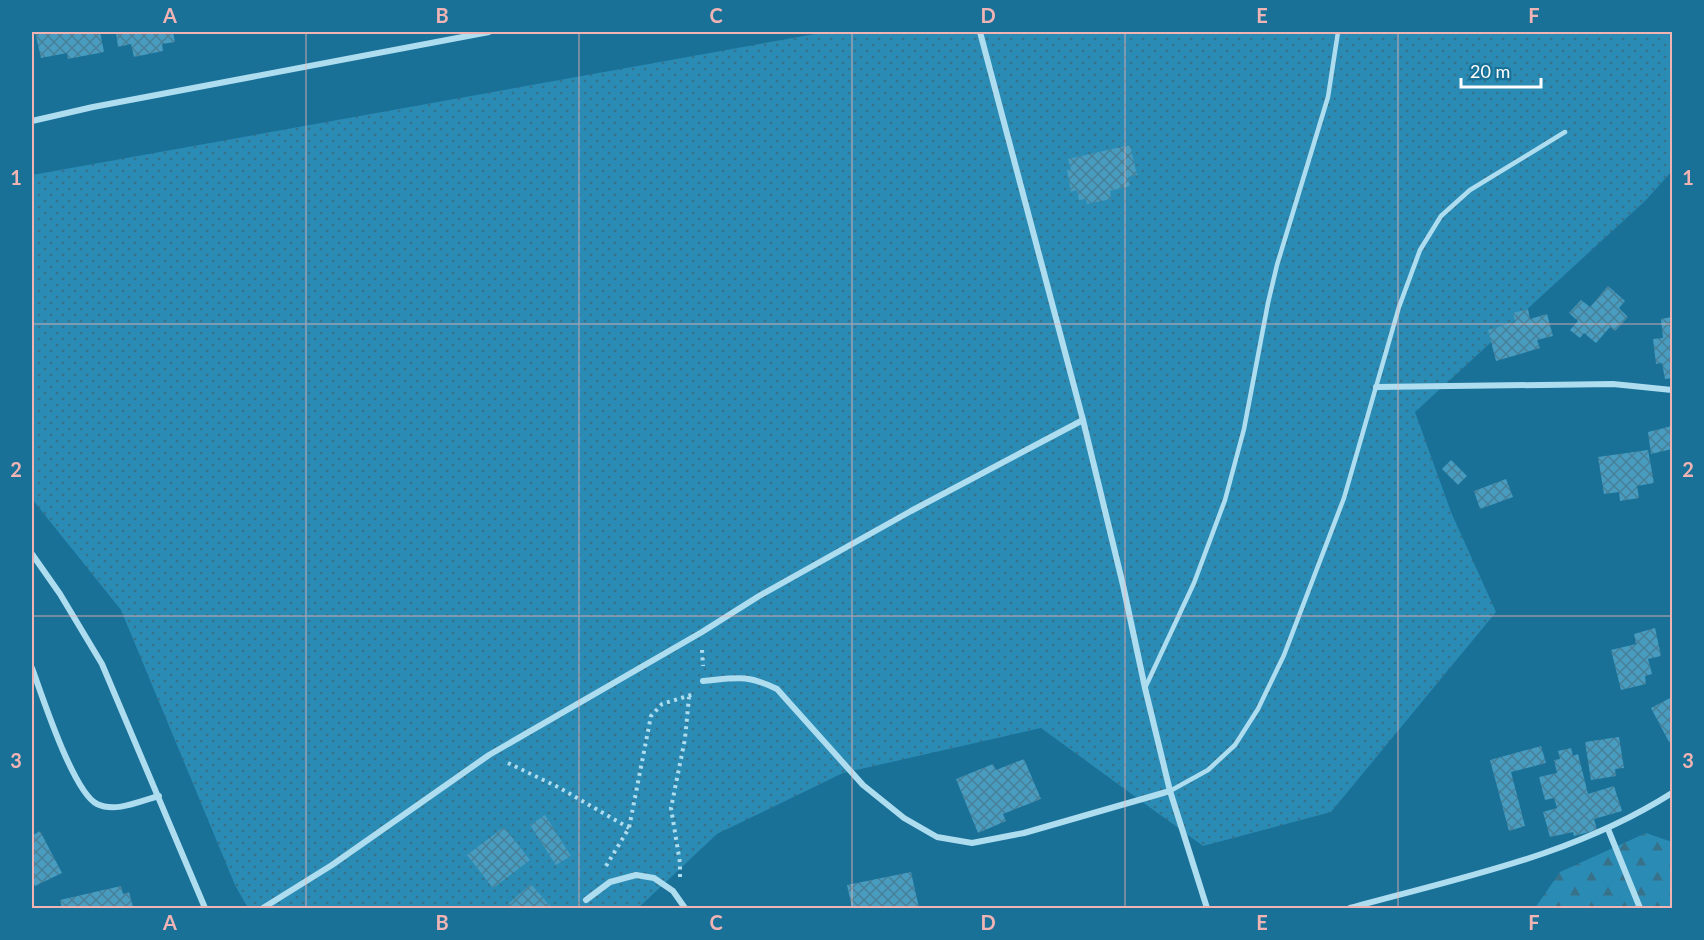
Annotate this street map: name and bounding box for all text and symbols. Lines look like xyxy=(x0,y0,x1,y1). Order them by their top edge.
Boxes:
text: A xyxy=(162,3,177,27)
text: B xyxy=(435,3,449,27)
text: C xyxy=(709,3,723,27)
text: D xyxy=(980,3,996,27)
text: E xyxy=(1256,3,1268,27)
text: F xyxy=(1528,3,1540,27)
scale bar xyxy=(1461,51,1540,89)
text: 20 m xyxy=(1470,60,1510,82)
text: 1 xyxy=(10,165,22,189)
text: 1 xyxy=(1682,165,1694,189)
text: 2 xyxy=(10,457,22,481)
text: 2 xyxy=(1682,457,1694,481)
text: 3 xyxy=(10,748,22,772)
text: 3 xyxy=(1682,748,1694,772)
text: A xyxy=(162,910,177,934)
text: B xyxy=(435,910,449,934)
text: C xyxy=(709,910,723,934)
text: D xyxy=(980,910,996,934)
text: E xyxy=(1256,910,1268,934)
text: F xyxy=(1528,910,1540,934)

